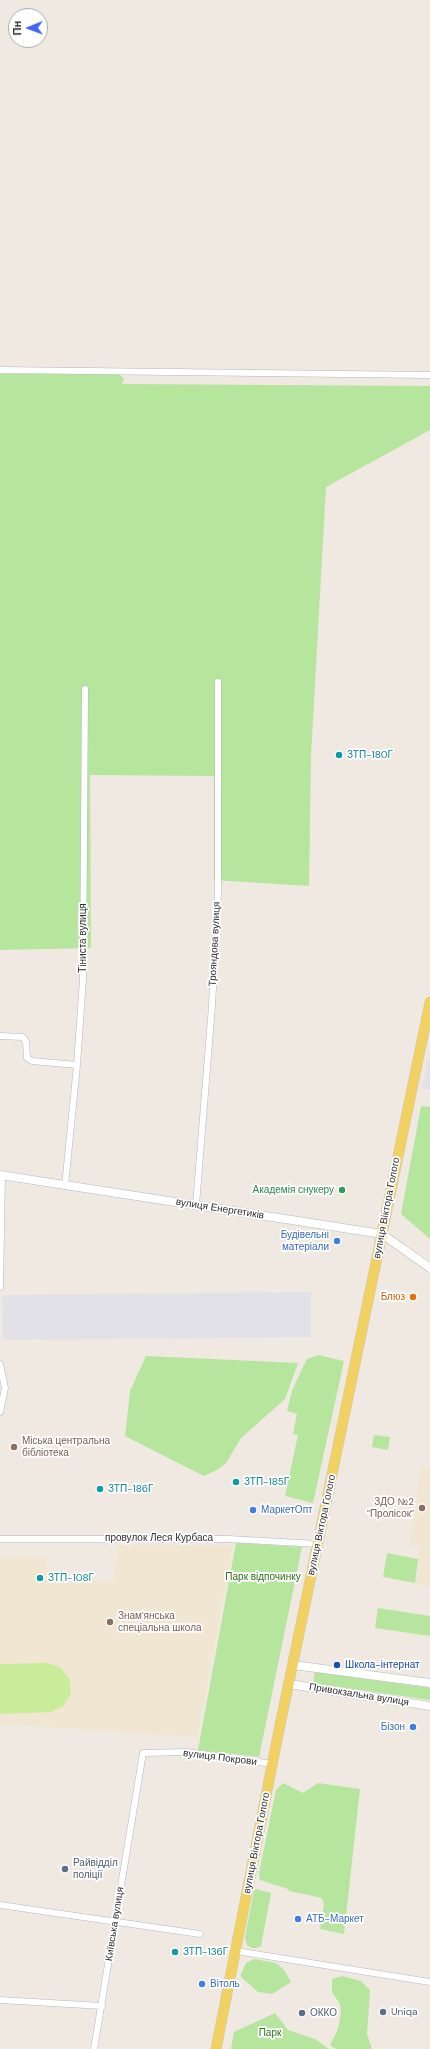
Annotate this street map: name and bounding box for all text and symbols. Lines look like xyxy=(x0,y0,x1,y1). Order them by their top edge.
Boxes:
north arrow xyxy=(8,8,48,48)
text: Пн xyxy=(10,21,24,36)
place label: ЗТП-180Г xyxy=(347,749,393,761)
marker: ЗТП-180Г xyxy=(334,750,344,760)
street label: Трояндова вулиця xyxy=(207,901,223,987)
street label: Тіниста вулиця xyxy=(77,903,89,973)
street label: вулиця Віктора Голого xyxy=(371,1156,403,1260)
place label: Академія снукеру xyxy=(253,1184,334,1196)
marker: Академія снукеру xyxy=(337,1185,347,1195)
street label: вулиця Енергетиків xyxy=(175,1196,265,1222)
place label: Будівельні матеріали xyxy=(281,1229,329,1252)
marker: Будівельні матеріали xyxy=(332,1236,342,1246)
place label: Блюз xyxy=(381,1291,405,1303)
marker: Блюз xyxy=(408,1292,418,1302)
place label: Міська центральна бібліотека xyxy=(22,1435,110,1458)
marker: Міська центральна бібліотека xyxy=(9,1442,19,1452)
street label: вулиця Віктора Голого xyxy=(305,1473,339,1577)
place label: ЗТП-185Г xyxy=(244,1476,289,1488)
marker: ЗТП-185Г xyxy=(231,1477,241,1487)
place label: ЗТП-186Г xyxy=(108,1483,153,1495)
marker: ЗТП-186Г xyxy=(95,1484,105,1494)
place label: ЗДО №2 "Пролісок" xyxy=(367,1496,414,1520)
marker: ЗДО №2 "Пролісок" xyxy=(417,1503,427,1513)
place label: МаркетОпт xyxy=(261,1504,313,1516)
marker: МаркетОпт xyxy=(248,1505,258,1515)
street label: провулок Леся Курбаса xyxy=(105,1532,213,1544)
park label: Парк відпочинку xyxy=(225,1571,301,1583)
place label: ЗТП-108Г xyxy=(48,1572,94,1584)
marker: ЗТП-108Г xyxy=(35,1573,45,1583)
place label: Знам'янська спеціальна школа xyxy=(118,1610,202,1634)
marker: Знам'янська спеціальна школа xyxy=(105,1617,115,1627)
place label: Школа-інтернат xyxy=(345,1659,420,1671)
marker: Школа-інтернат xyxy=(332,1660,342,1670)
street label: Привокзальна вулиця xyxy=(308,1681,410,1709)
place label: Бізон xyxy=(381,1721,405,1733)
marker: Бізон xyxy=(408,1722,418,1732)
street label: вулиця Покрови xyxy=(182,1748,258,1768)
street label: вулиця Віктора Голого xyxy=(241,1791,273,1895)
place label: Райвідділ поліції xyxy=(73,1857,118,1880)
marker: Райвідділ поліції xyxy=(60,1864,70,1874)
street label: Київська вулиця xyxy=(103,1886,127,1962)
place label: АТБ-Маркет xyxy=(306,1913,364,1925)
marker: АТБ-Маркет xyxy=(293,1914,303,1924)
place label: ЗТП-136Г xyxy=(183,1946,228,1958)
marker: ЗТП-136Г xyxy=(170,1947,180,1957)
place label: Вітоль xyxy=(210,1978,240,1990)
marker: Вітоль xyxy=(197,1979,207,1989)
place label: Uniqa xyxy=(391,2006,417,2018)
place label: ОККО xyxy=(310,2007,337,2019)
marker: Uniqa xyxy=(378,2007,388,2017)
marker: ОККО xyxy=(297,2008,307,2018)
park label: Парк xyxy=(259,2027,281,2039)

